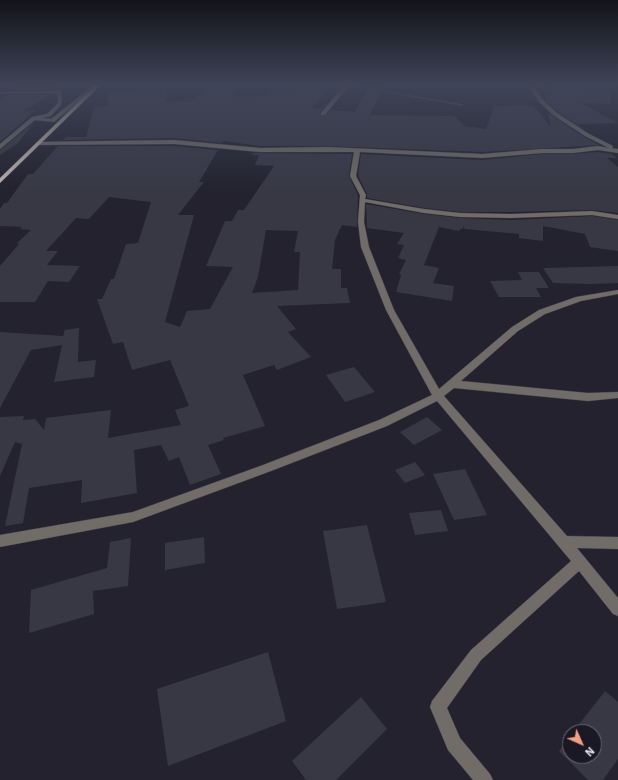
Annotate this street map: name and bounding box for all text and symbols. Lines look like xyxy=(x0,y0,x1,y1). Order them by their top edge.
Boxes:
north arrow xyxy=(562,724,602,764)
text: N xyxy=(582,744,598,760)

